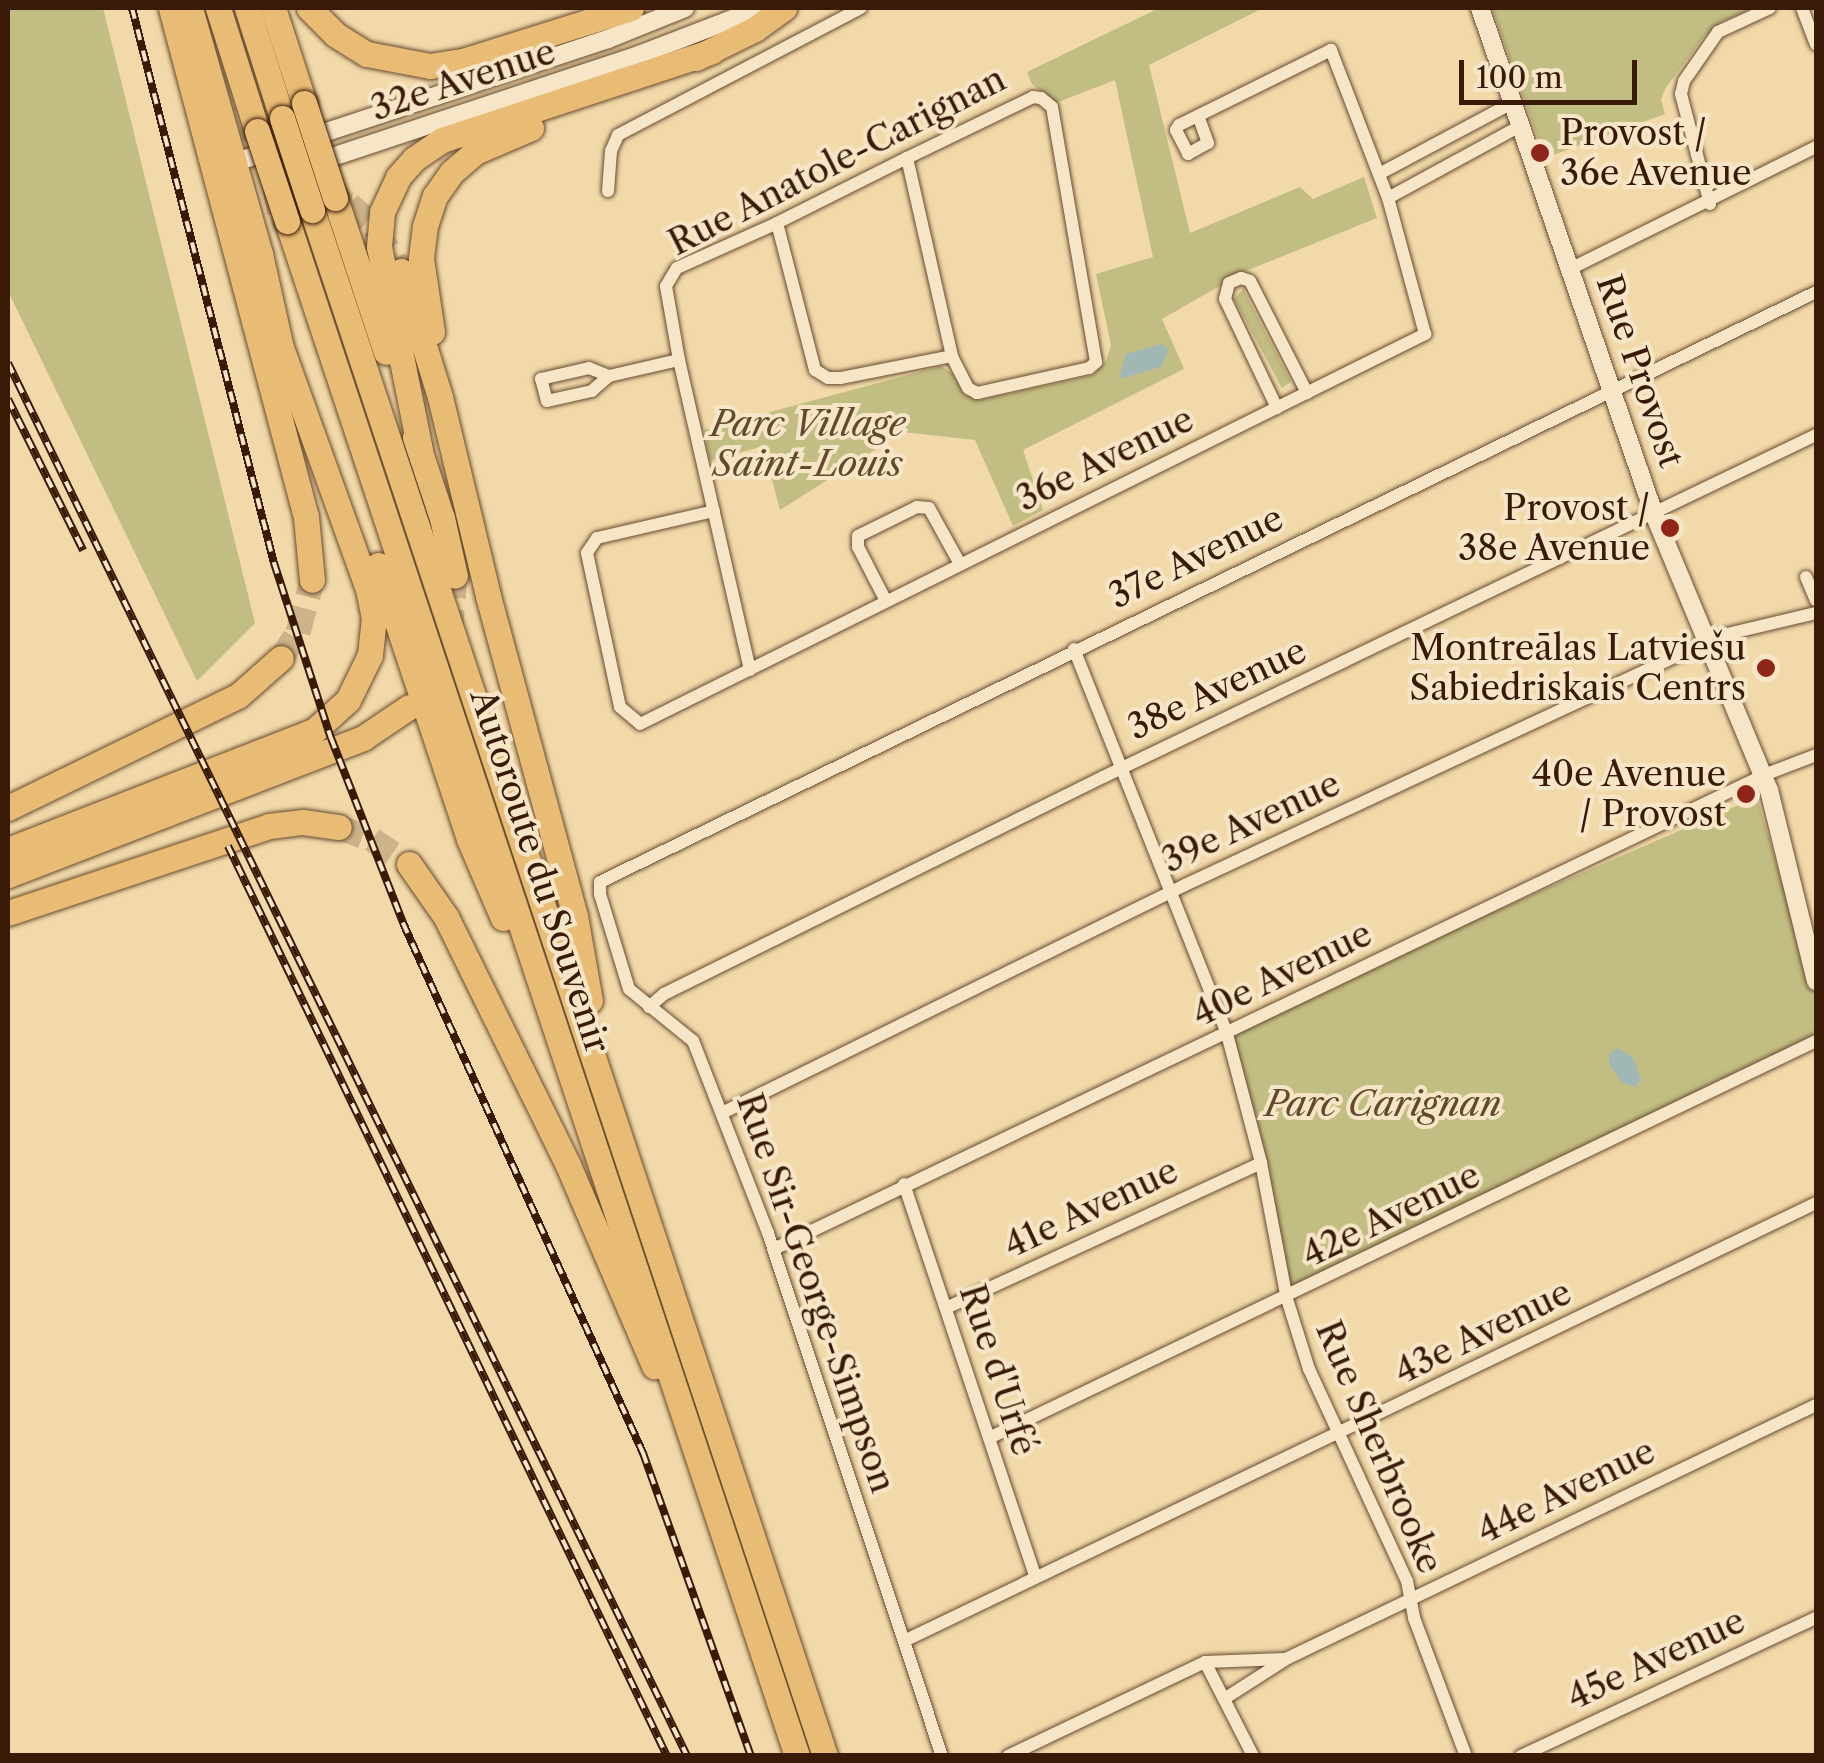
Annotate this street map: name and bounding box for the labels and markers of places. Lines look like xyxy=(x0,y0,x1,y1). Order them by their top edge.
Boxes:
place label: Provost / 36e Avenue xyxy=(1560,112,1753,194)
marker: Provost / 36e Avenue xyxy=(1529,142,1551,164)
place label: Provost / 38e Avenue xyxy=(1457,487,1650,569)
marker: Provost / 38e Avenue xyxy=(1659,517,1681,539)
place label: Montreālas Latviešu Sabiedriskais Centrs xyxy=(1409,627,1746,709)
marker: Montreālas Latviešu Sabiedriskais Centrs xyxy=(1755,657,1777,679)
place label: 40e Avenue / Provost xyxy=(1530,753,1726,835)
marker: 40e Avenue / Provost xyxy=(1735,783,1757,805)

